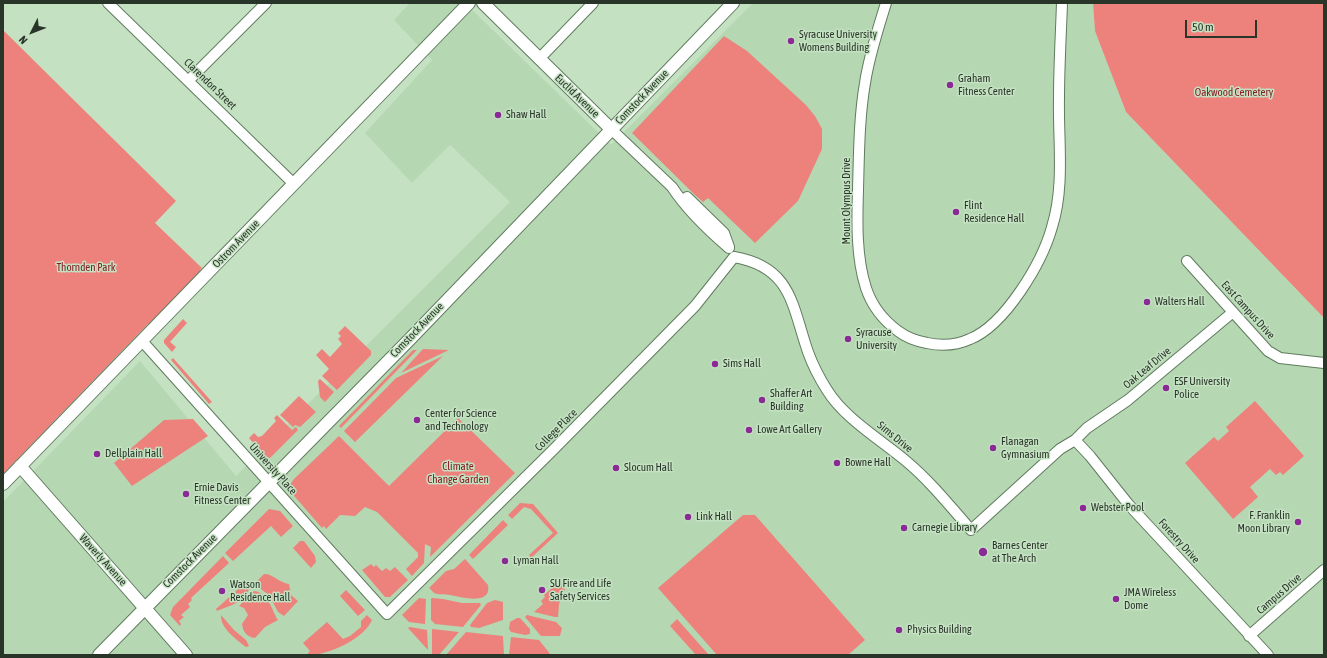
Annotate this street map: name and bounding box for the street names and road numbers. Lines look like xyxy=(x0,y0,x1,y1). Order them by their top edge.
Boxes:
street label: Clarendon Street xyxy=(181,56,239,112)
street label: Comstock Avenue xyxy=(613,67,671,127)
street label: Euclid Avenue xyxy=(552,72,602,120)
street label: Mount Olympus Drive xyxy=(840,158,854,244)
street label: Ostrom Avenue xyxy=(210,217,262,271)
street label: East Campus Drive xyxy=(1218,278,1278,342)
street label: Comstock Avenue xyxy=(388,300,446,360)
street label: Oak Leaf Drive xyxy=(1120,344,1174,392)
street label: College Place xyxy=(532,406,580,454)
street label: Sims Drive xyxy=(875,419,915,455)
street label: University Place xyxy=(246,440,300,498)
street label: Forestry Drive xyxy=(1156,516,1202,566)
street label: Comstock Avenue xyxy=(160,531,220,591)
street label: Waverly Avenue xyxy=(76,532,130,588)
street label: Campus Drive xyxy=(1254,571,1304,617)

